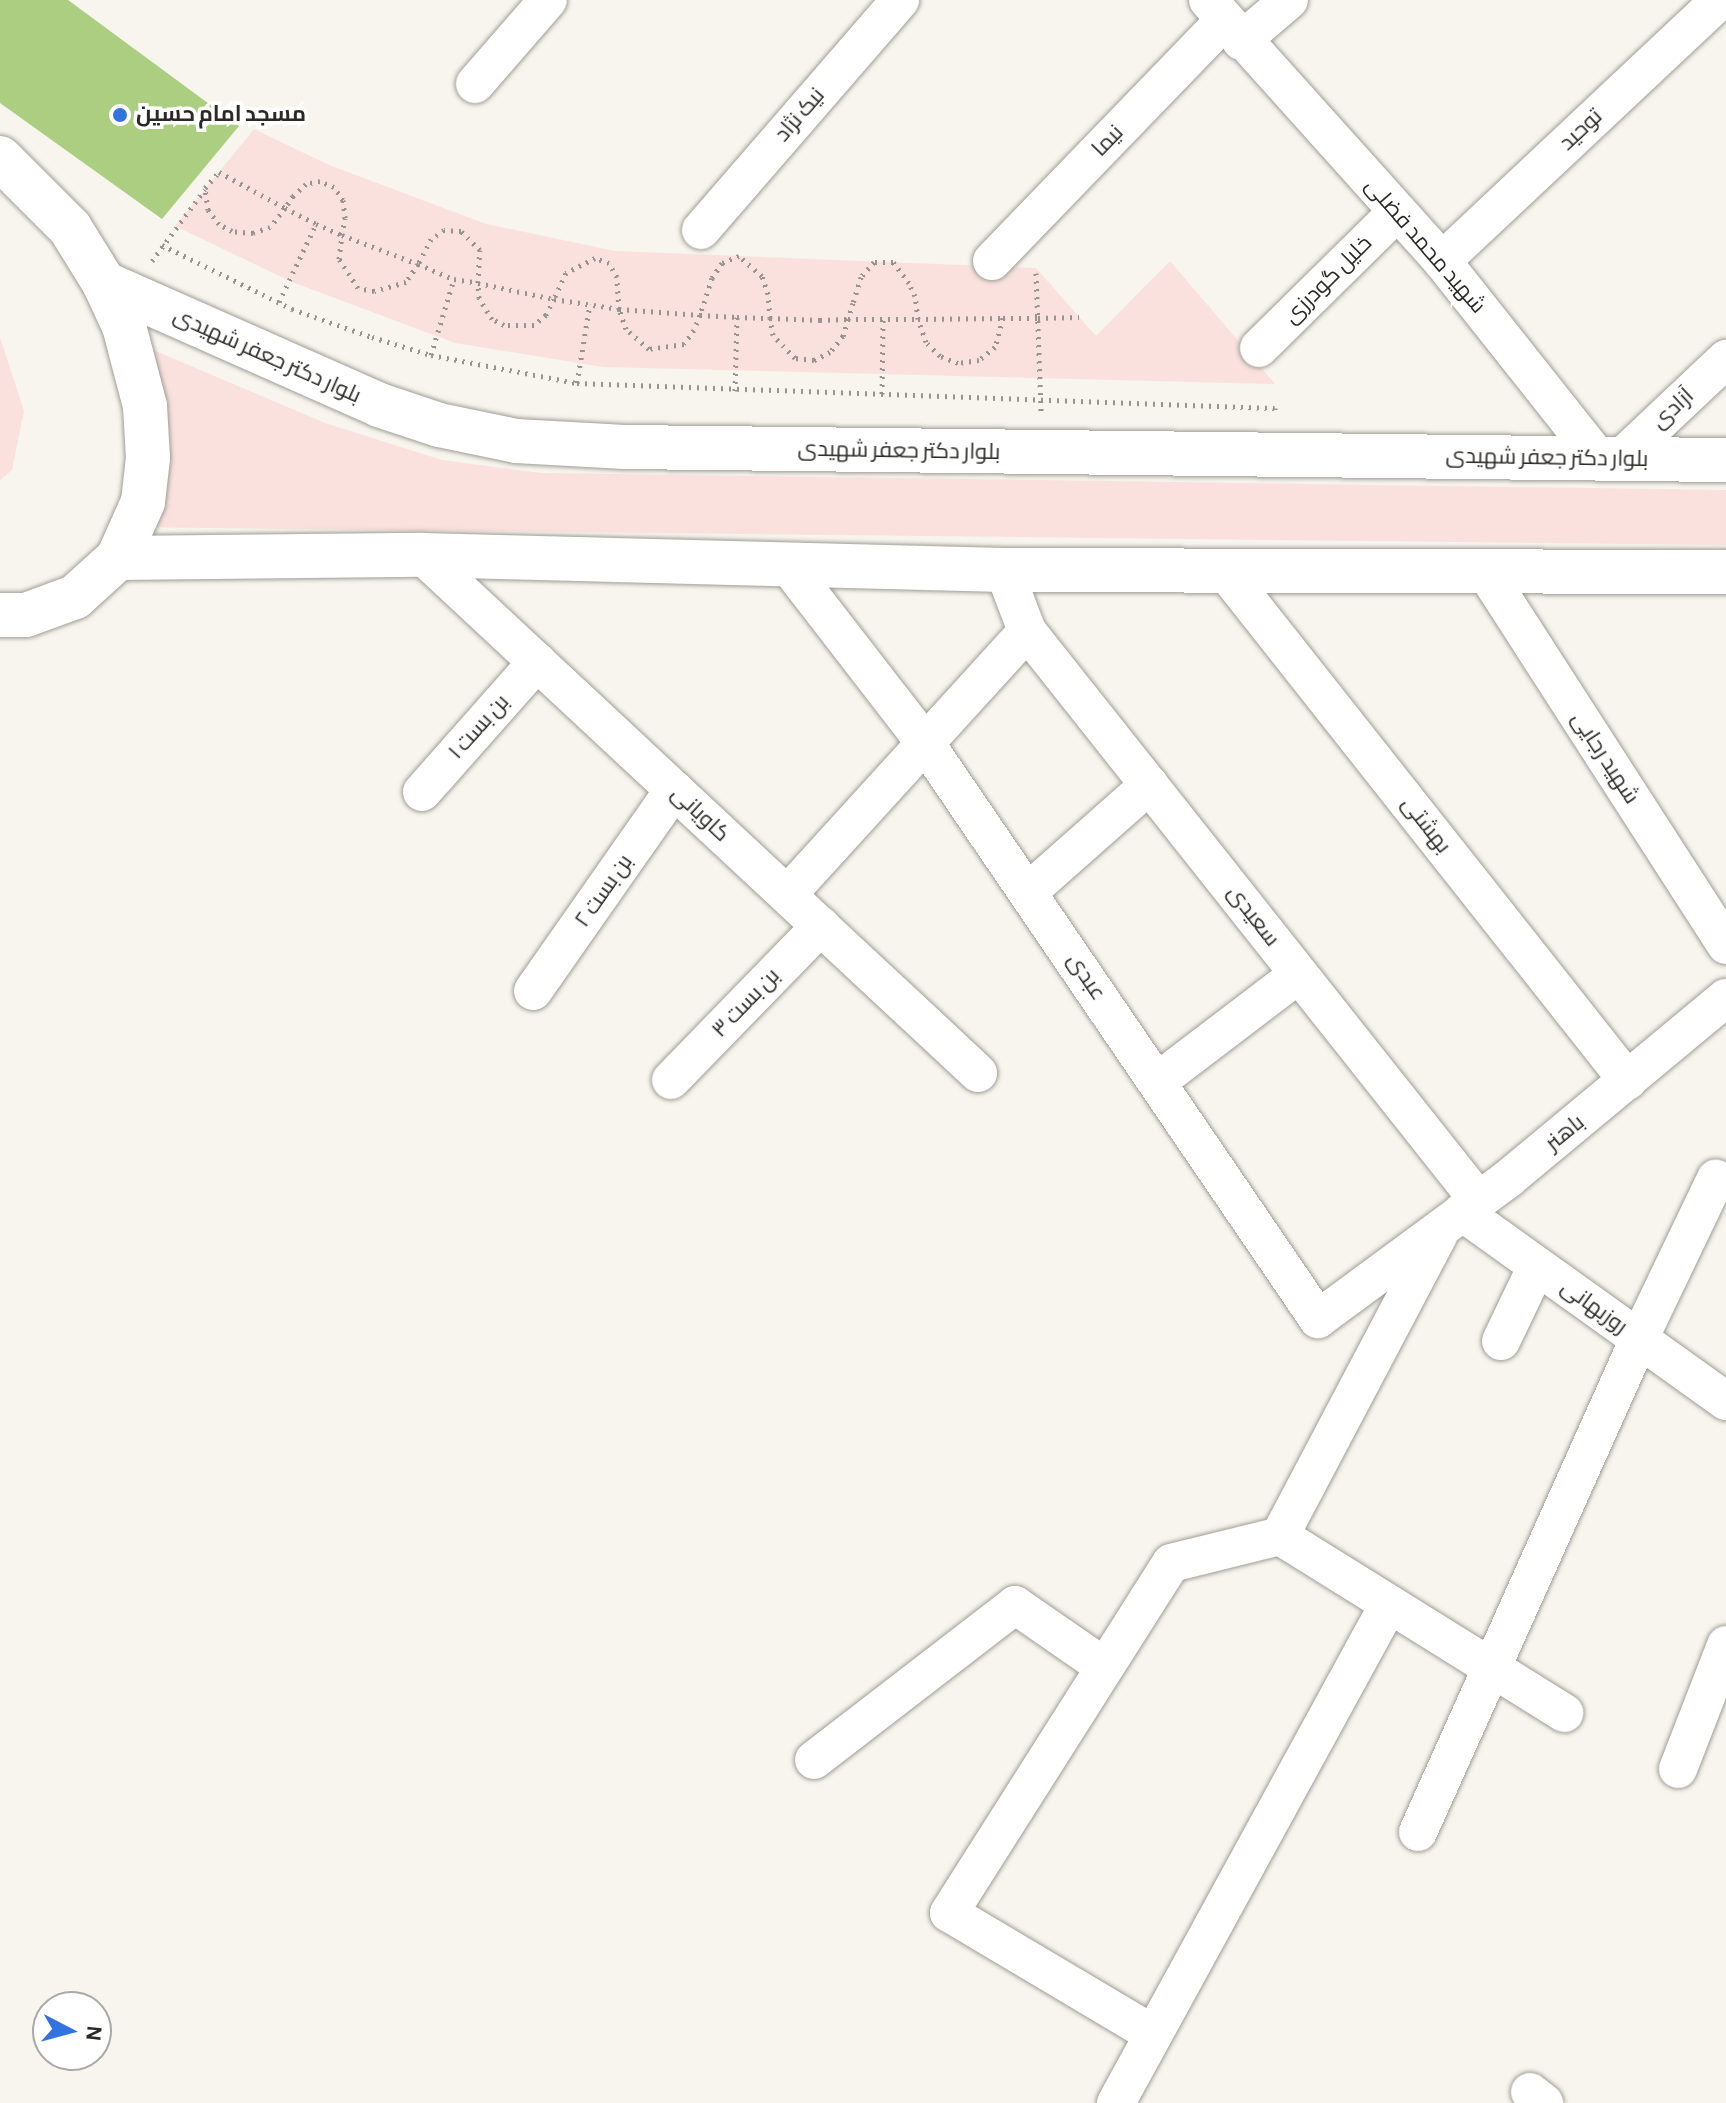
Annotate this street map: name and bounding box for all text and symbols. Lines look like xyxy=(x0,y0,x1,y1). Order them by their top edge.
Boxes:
street label: نیک نژاد xyxy=(769,83,831,147)
place label: مسجد امام حسین xyxy=(136,102,306,128)
street label: توحید xyxy=(1554,104,1608,156)
marker: مسجد امام حسین xyxy=(111,106,129,124)
street label: نیما xyxy=(1087,120,1129,162)
street label: شهید محمد فضلی xyxy=(1359,173,1491,319)
street label: خلیل گودرزی xyxy=(1278,230,1378,330)
street label: بلوار دکتر جعفر شهیدی xyxy=(169,303,365,409)
street label: آزادی xyxy=(1646,383,1700,435)
street label: بلوار دکتر جعفر شهیدی xyxy=(797,436,1001,466)
street label: بلوار دکتر جعفر شهیدی xyxy=(1445,443,1649,473)
street label: بن بست ۱ xyxy=(443,689,515,765)
street label: شهید رجایی xyxy=(1566,707,1644,809)
street label: کاویانی xyxy=(665,781,735,847)
street label: بهشتی xyxy=(1396,791,1456,859)
street label: بن بست ۲ xyxy=(569,849,639,933)
street label: سعیدی xyxy=(1221,880,1285,952)
street label: عبدی xyxy=(1061,948,1111,1006)
street label: بن بست ۳ xyxy=(707,963,785,1043)
street label: باهنر xyxy=(1540,1109,1590,1157)
street label: روزبهانی xyxy=(1556,1274,1632,1340)
north arrow xyxy=(32,1991,112,2071)
text: N xyxy=(82,2025,106,2042)

